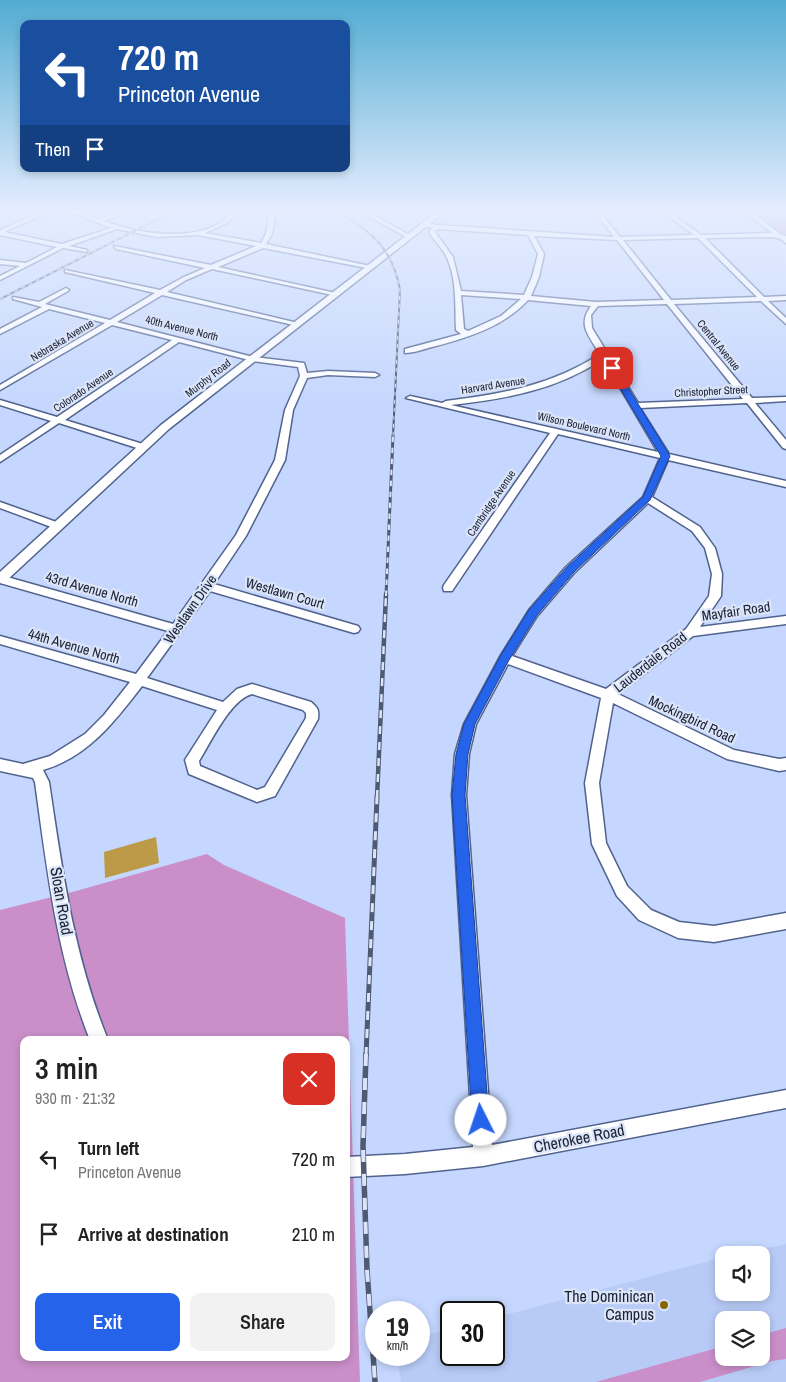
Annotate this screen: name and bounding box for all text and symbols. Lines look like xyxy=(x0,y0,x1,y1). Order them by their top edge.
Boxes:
text: 720 m xyxy=(118,34,199,81)
icon: left xyxy=(35,40,100,105)
text: Princeton Avenue xyxy=(118,79,260,109)
icon: arrive xyxy=(81,135,109,163)
text: Then xyxy=(35,136,71,162)
street label: 40th Avenue North xyxy=(144,312,220,344)
street label: Nebraska Avenue xyxy=(28,316,96,364)
street label: Central Avenue xyxy=(694,317,744,373)
pin xyxy=(591,347,633,389)
icon: arrive xyxy=(598,354,626,382)
street label: Murphy Road xyxy=(182,356,234,400)
street label: Colorado Avenue xyxy=(50,365,116,415)
street label: Harvard Avenue xyxy=(460,373,526,397)
street label: Christopher Street xyxy=(674,382,749,400)
street label: Wilson Boulevard North xyxy=(536,408,632,444)
street label: Cambridge Avenue xyxy=(464,467,518,539)
street label: 43rd Avenue North xyxy=(44,567,140,611)
street label: Westlawn Drive xyxy=(160,571,220,647)
street label: Westlawn Court xyxy=(244,573,326,613)
street label: Mayfair Road xyxy=(701,597,771,625)
street label: 44th Avenue North xyxy=(26,624,122,668)
street label: Lauderdale Road xyxy=(610,628,690,696)
street label: Mockingbird Road xyxy=(646,691,738,747)
street label: Sloan Road xyxy=(45,865,79,937)
text: 3 min xyxy=(35,1048,98,1088)
button: close xyxy=(283,1053,335,1105)
text: 930 m · 21:32 xyxy=(35,1087,115,1109)
position arrow xyxy=(454,1093,506,1145)
street label: Cherokee Road xyxy=(532,1118,626,1158)
text: Turn left xyxy=(78,1135,139,1161)
icon: left xyxy=(35,1145,63,1173)
text: 720 m xyxy=(292,1146,335,1172)
text: Princeton Avenue xyxy=(78,1161,181,1183)
icon: arrive xyxy=(35,1220,63,1248)
text: Arrive at destination xyxy=(78,1221,229,1247)
text: 210 m xyxy=(292,1221,335,1247)
map controls xyxy=(715,1246,770,1366)
button: sound xyxy=(715,1246,770,1301)
place label: The Dominican Campus xyxy=(564,1285,654,1325)
button: Exit xyxy=(35,1293,180,1351)
button: Share xyxy=(190,1293,335,1351)
marker: The Dominican Campus xyxy=(658,1299,670,1311)
speed limit sign: 30 xyxy=(440,1301,505,1366)
text: 19 xyxy=(386,1310,409,1344)
button: layers xyxy=(715,1311,770,1366)
text: km/h xyxy=(387,1338,408,1354)

